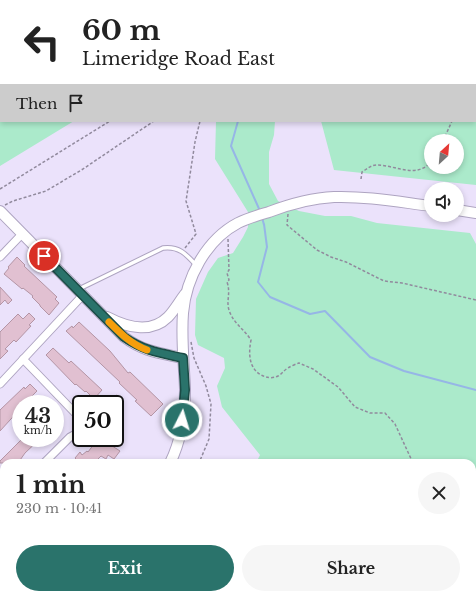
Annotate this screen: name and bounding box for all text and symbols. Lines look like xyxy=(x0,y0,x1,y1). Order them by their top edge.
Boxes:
text: 60 m xyxy=(82,13,160,48)
icon: left xyxy=(16,16,68,68)
text: Limeridge Road East xyxy=(82,48,275,70)
icon: arrive xyxy=(65,92,87,114)
text: Then xyxy=(16,94,57,113)
north arrow xyxy=(424,134,464,174)
map controls xyxy=(424,134,464,222)
button: sound xyxy=(424,182,464,222)
pin xyxy=(27,239,61,273)
icon: arrive xyxy=(33,245,55,267)
speed limit sign: 50 xyxy=(72,395,124,447)
position arrow xyxy=(161,399,203,441)
text: 43 xyxy=(25,404,51,428)
text: km/h xyxy=(24,424,52,437)
text: 1 min xyxy=(16,470,86,499)
button: close xyxy=(418,472,460,514)
text: 230 m · 10:41 xyxy=(16,500,102,517)
button: Exit xyxy=(16,545,234,591)
button: Share xyxy=(242,545,460,591)

